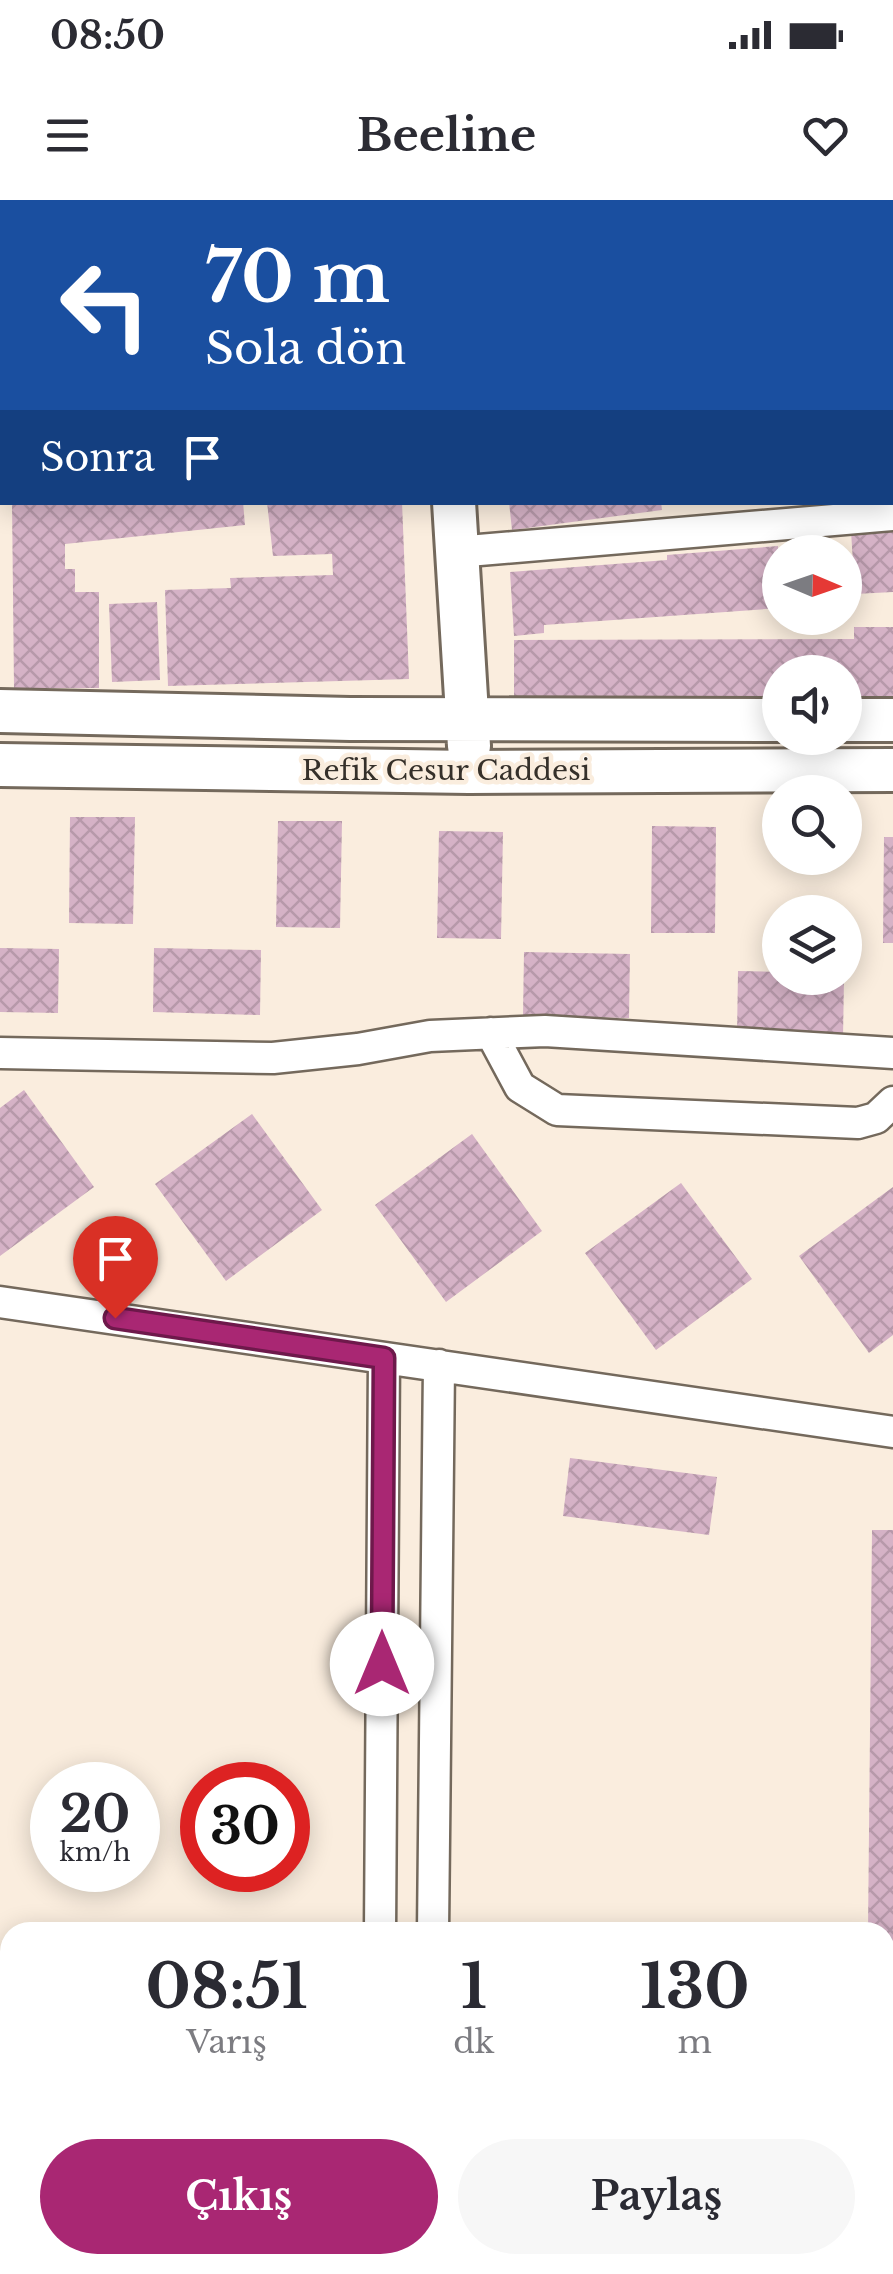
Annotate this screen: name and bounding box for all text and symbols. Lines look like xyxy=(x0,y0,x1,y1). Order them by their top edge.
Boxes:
text: 08:50 xyxy=(50,12,165,59)
text: Beeline xyxy=(357,107,536,163)
icon: menu xyxy=(40,108,95,163)
icon: heart xyxy=(798,108,853,163)
text: 70 m xyxy=(205,234,390,321)
icon: left xyxy=(40,240,170,370)
text: Sola dön xyxy=(205,320,406,376)
icon: arrive xyxy=(175,430,230,485)
text: Sonra xyxy=(40,434,155,481)
north arrow xyxy=(762,535,862,635)
map controls xyxy=(762,535,862,995)
button: sound xyxy=(762,655,862,755)
street label: Refik Cesur Caddesi xyxy=(302,753,590,788)
button: search xyxy=(762,775,862,875)
button: layers xyxy=(762,895,862,995)
pin xyxy=(73,1216,158,1319)
icon: arrive xyxy=(88,1231,143,1286)
position arrow xyxy=(330,1612,434,1716)
speed limit sign: 30 xyxy=(180,1762,310,1892)
text: 20 xyxy=(60,1783,130,1846)
text: km/h xyxy=(60,1837,130,1868)
text: 08:51 xyxy=(145,1950,308,2024)
text: 1 xyxy=(461,1950,487,2024)
text: 130 xyxy=(640,1950,750,2024)
text: Varış xyxy=(186,2022,267,2062)
text: dk xyxy=(453,2022,494,2062)
text: m xyxy=(678,2022,712,2062)
button: Çıkış xyxy=(40,2139,438,2254)
button: Paylaş xyxy=(458,2139,855,2254)

